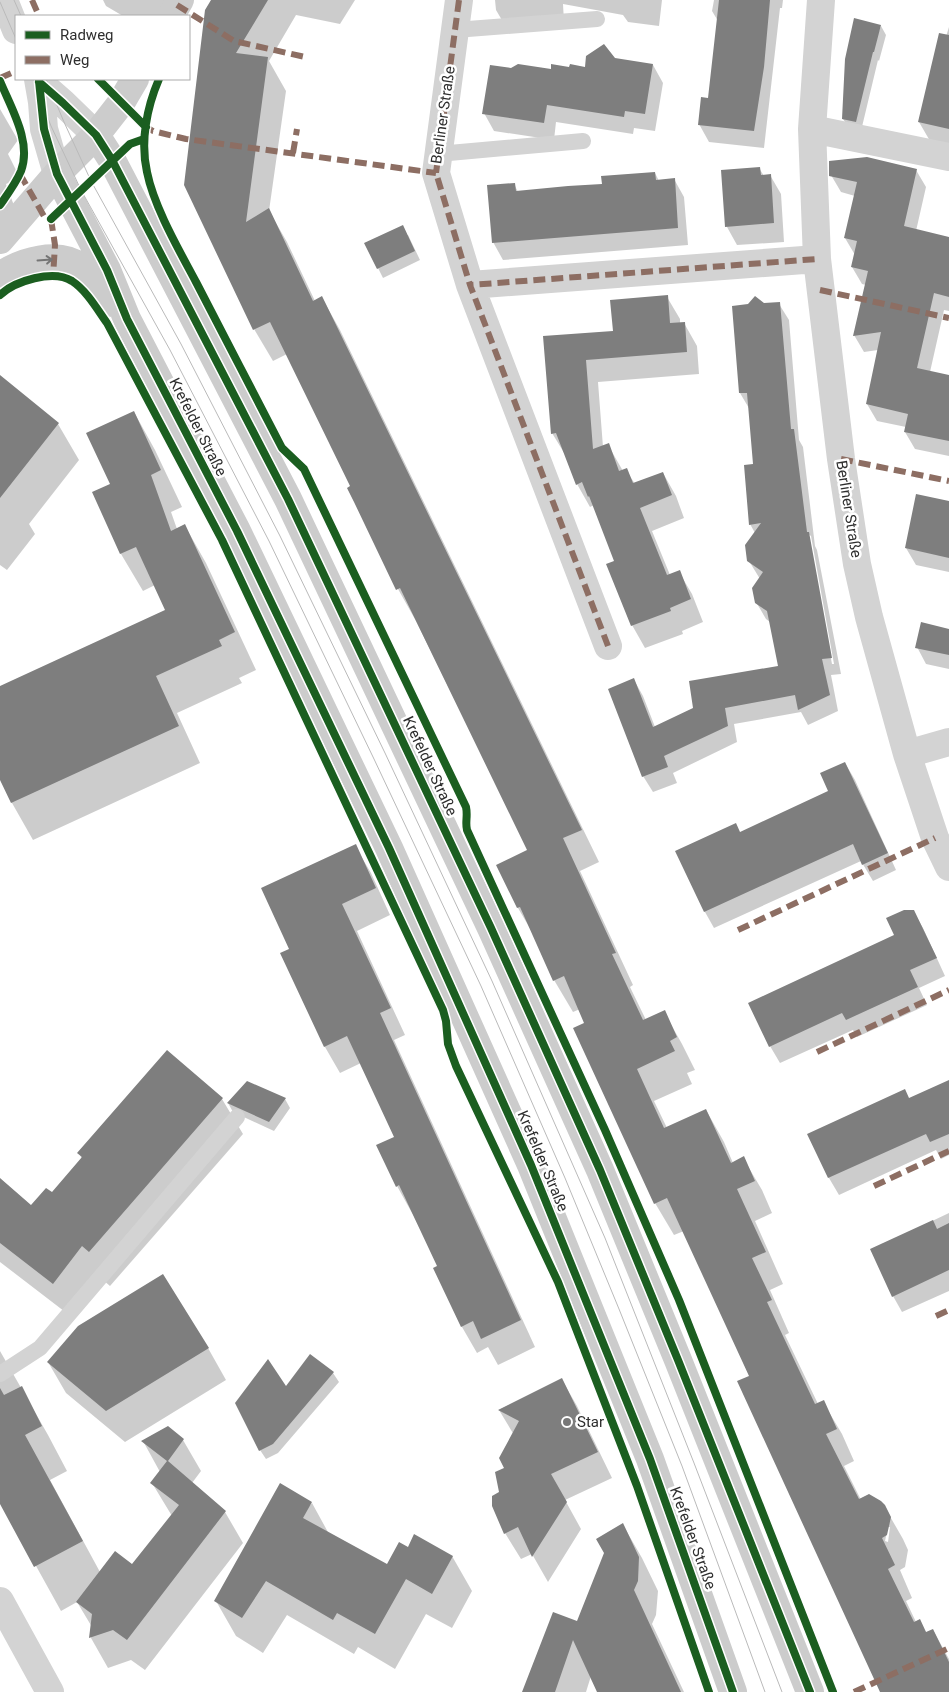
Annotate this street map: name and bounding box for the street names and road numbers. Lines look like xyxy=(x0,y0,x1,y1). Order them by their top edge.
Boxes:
street label: Berliner Straße xyxy=(427,65,459,165)
street label: Krefelder Straße xyxy=(166,375,231,479)
street label: Berliner Straße xyxy=(832,459,866,559)
street label: Krefelder Straße xyxy=(399,713,461,819)
street label: Krefelder Straße xyxy=(514,1108,572,1214)
street label: Krefelder Straße xyxy=(666,1484,720,1592)

